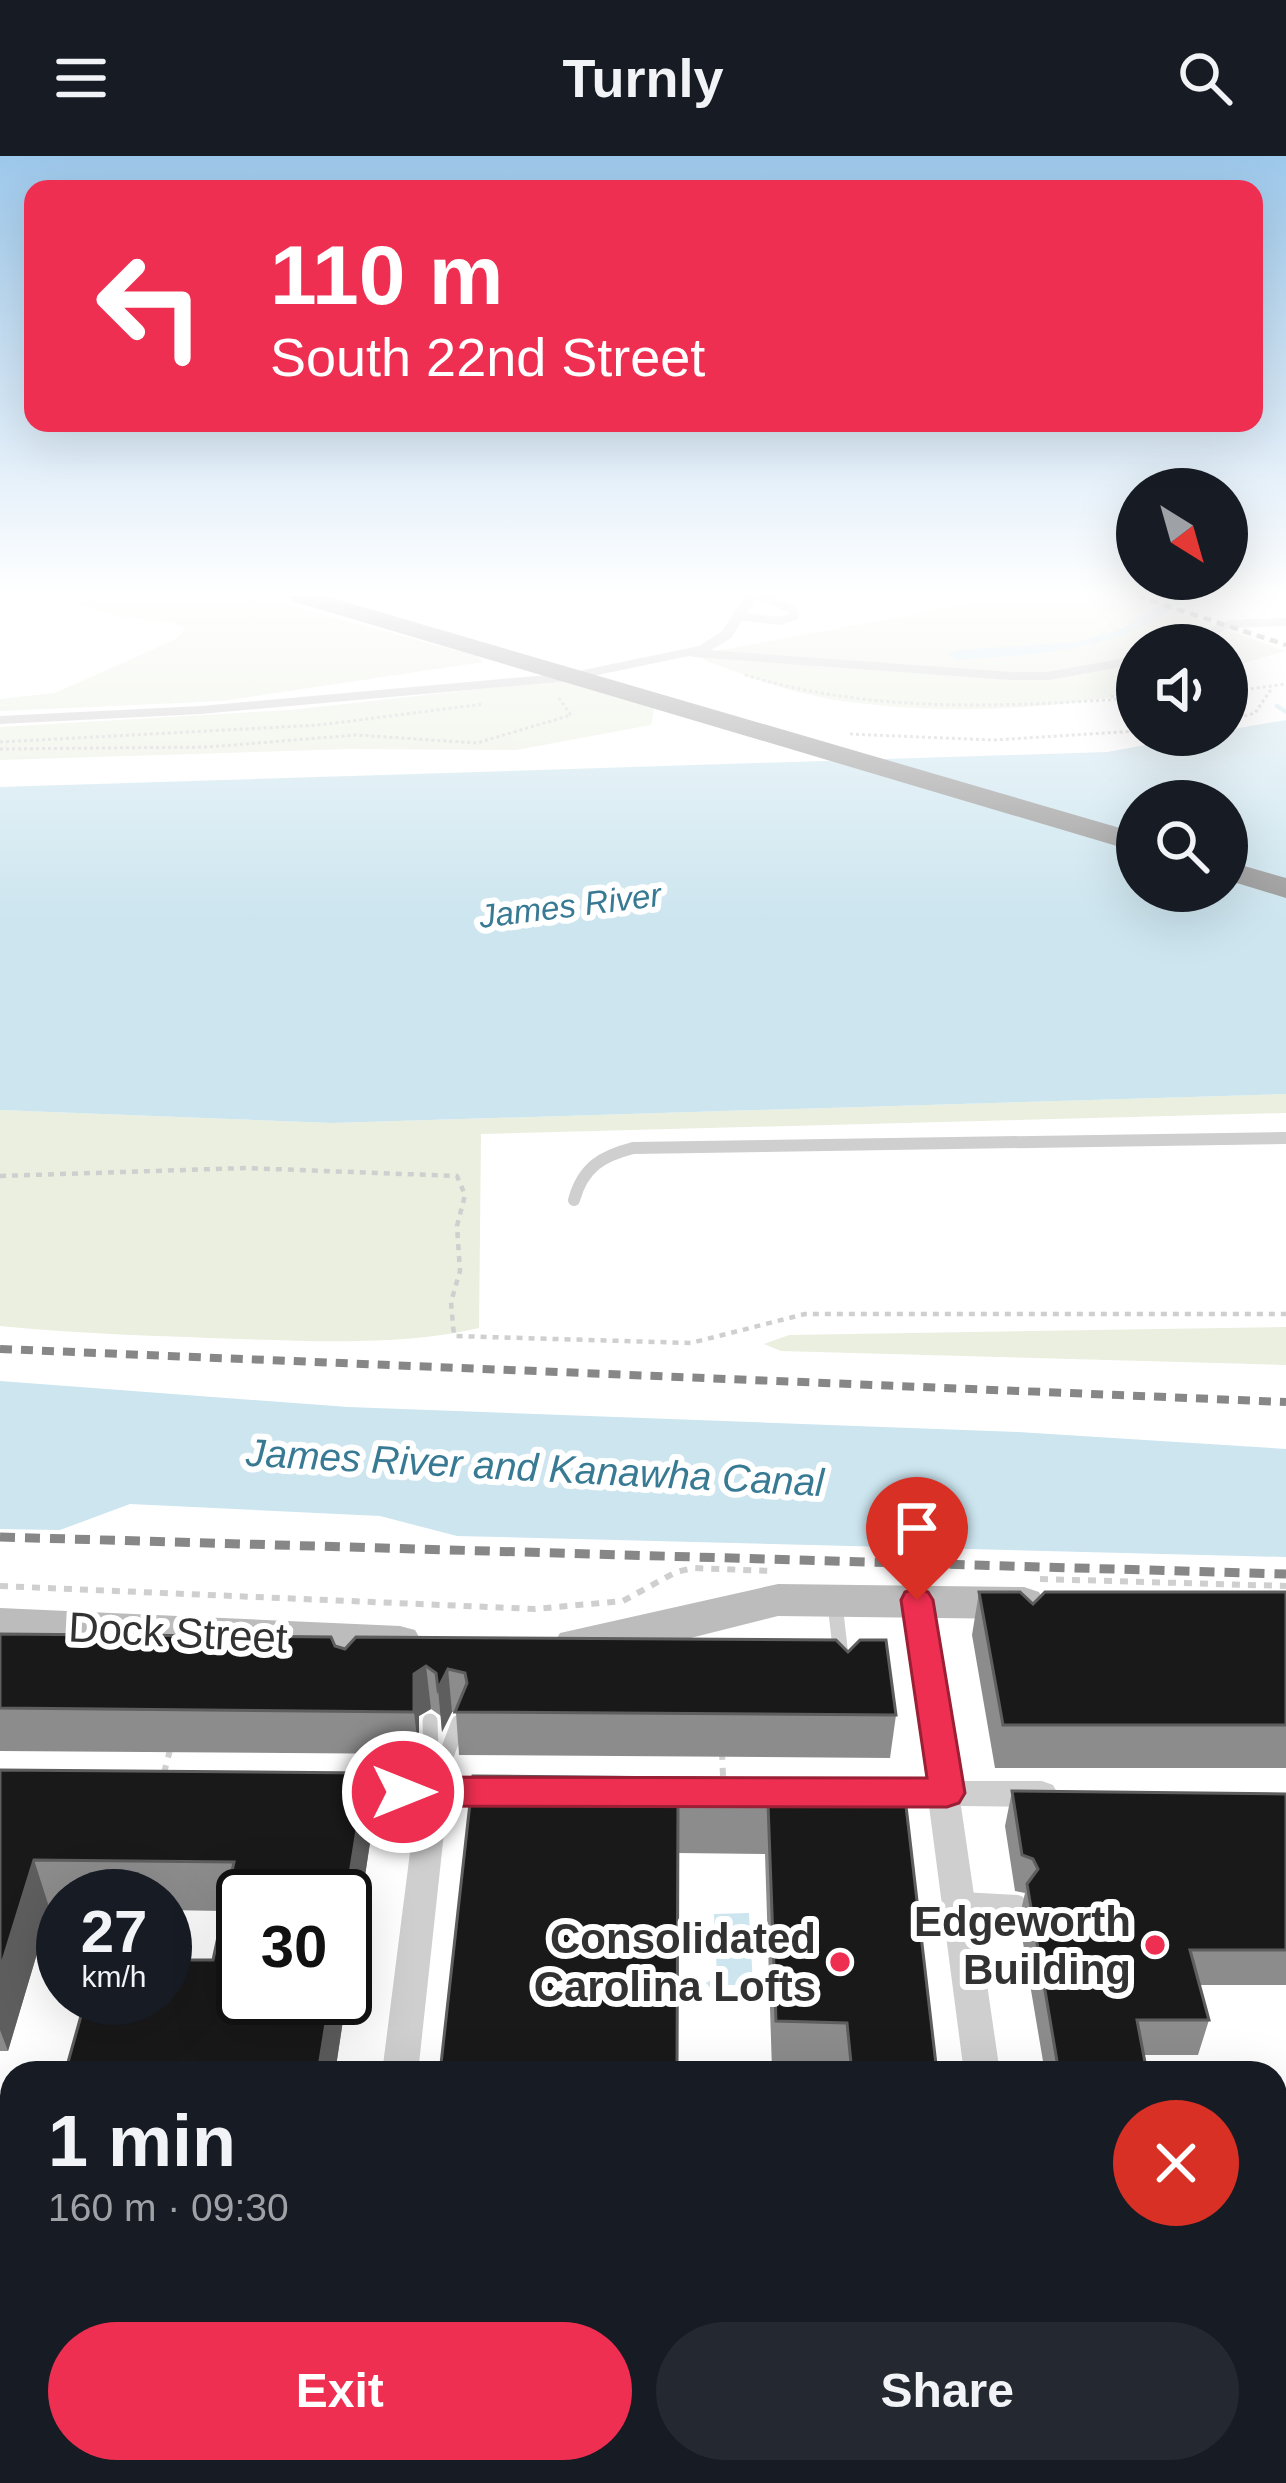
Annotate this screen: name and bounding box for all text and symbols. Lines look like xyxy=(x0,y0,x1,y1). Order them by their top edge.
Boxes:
icon: menu xyxy=(48,45,114,111)
icon: search xyxy=(1172,45,1238,111)
text: Turnly xyxy=(563,48,724,108)
icon: left xyxy=(72,228,228,384)
text: 110 m xyxy=(270,228,504,322)
text: South 22nd Street xyxy=(270,327,705,387)
north arrow xyxy=(1116,468,1248,600)
map controls xyxy=(1116,468,1248,912)
button: sound xyxy=(1116,624,1248,756)
button: search xyxy=(1116,780,1248,912)
water label: James River xyxy=(476,876,665,935)
water label: James River and Kanawha Canal xyxy=(244,1431,826,1504)
pin xyxy=(866,1477,968,1600)
icon: arrive xyxy=(884,1495,950,1561)
street label: Dock Street xyxy=(67,1603,289,1662)
position arrow xyxy=(340,1729,466,1855)
speed limit sign: 30 xyxy=(216,1869,372,2025)
text: 27 xyxy=(81,1898,147,1965)
place label: Edgeworth Building xyxy=(914,1898,1131,1993)
place label: Consolidated Carolina Lofts xyxy=(534,1915,816,2010)
marker: Edgeworth Building xyxy=(1142,1932,1168,1958)
marker: Consolidated Carolina Lofts xyxy=(827,1949,853,1975)
text: km/h xyxy=(81,1960,147,1993)
button: close xyxy=(1113,2100,1239,2226)
text: 1 min xyxy=(48,2101,236,2181)
text: 160 m · 09:30 xyxy=(48,2186,289,2229)
button: Exit xyxy=(48,2322,632,2460)
button: Share xyxy=(656,2322,1239,2460)

